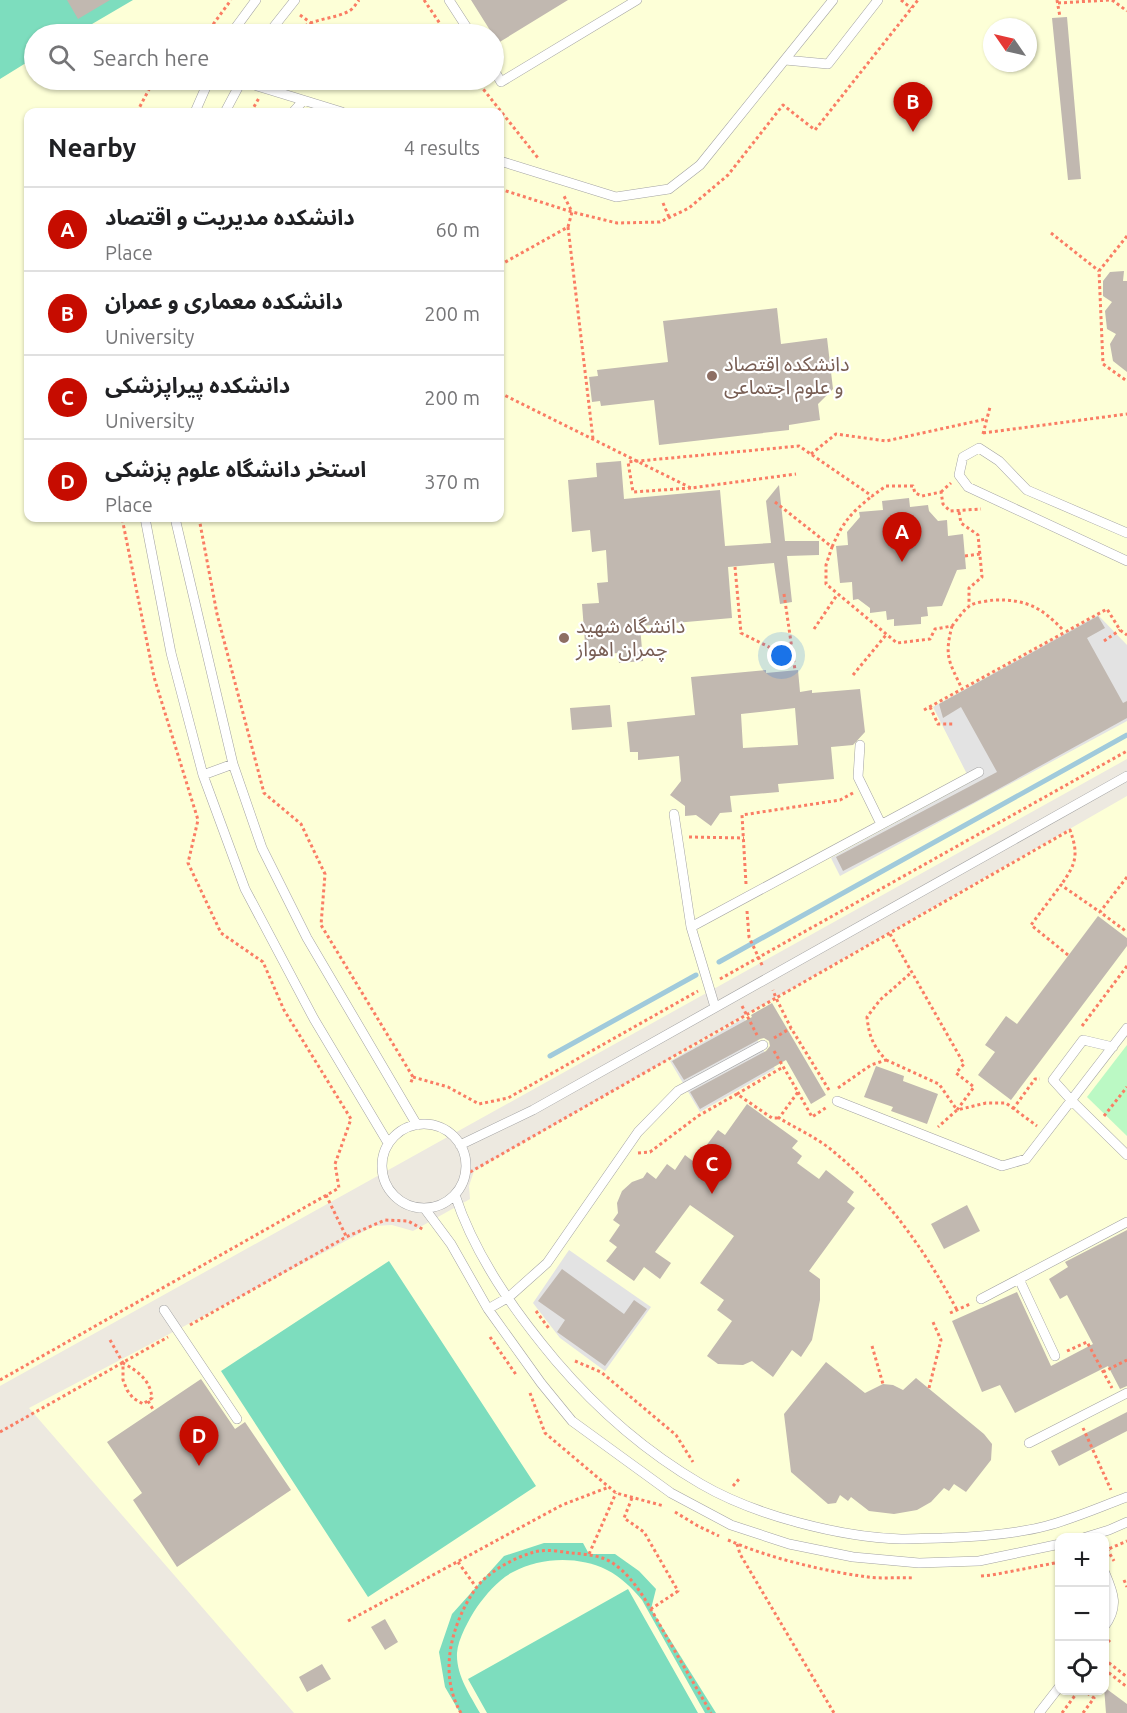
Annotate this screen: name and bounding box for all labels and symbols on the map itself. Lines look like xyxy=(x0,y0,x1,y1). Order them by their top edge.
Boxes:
north arrow xyxy=(983,18,1037,72)
pin: B xyxy=(894,82,932,132)
place label: دانشکده اقتصاد و علوم اجتماعی xyxy=(724,352,850,402)
marker: دانشکده اقتصاد و علوم اجتماعی xyxy=(705,369,719,383)
pin: A xyxy=(882,512,922,562)
place label: دانشگاه شهید چمران اهواز xyxy=(575,614,685,662)
marker: دانشگاه شهید چمران اهواز xyxy=(557,631,571,645)
your location xyxy=(767,641,796,670)
pin: C xyxy=(692,1144,732,1194)
pin: D xyxy=(180,1416,218,1466)

